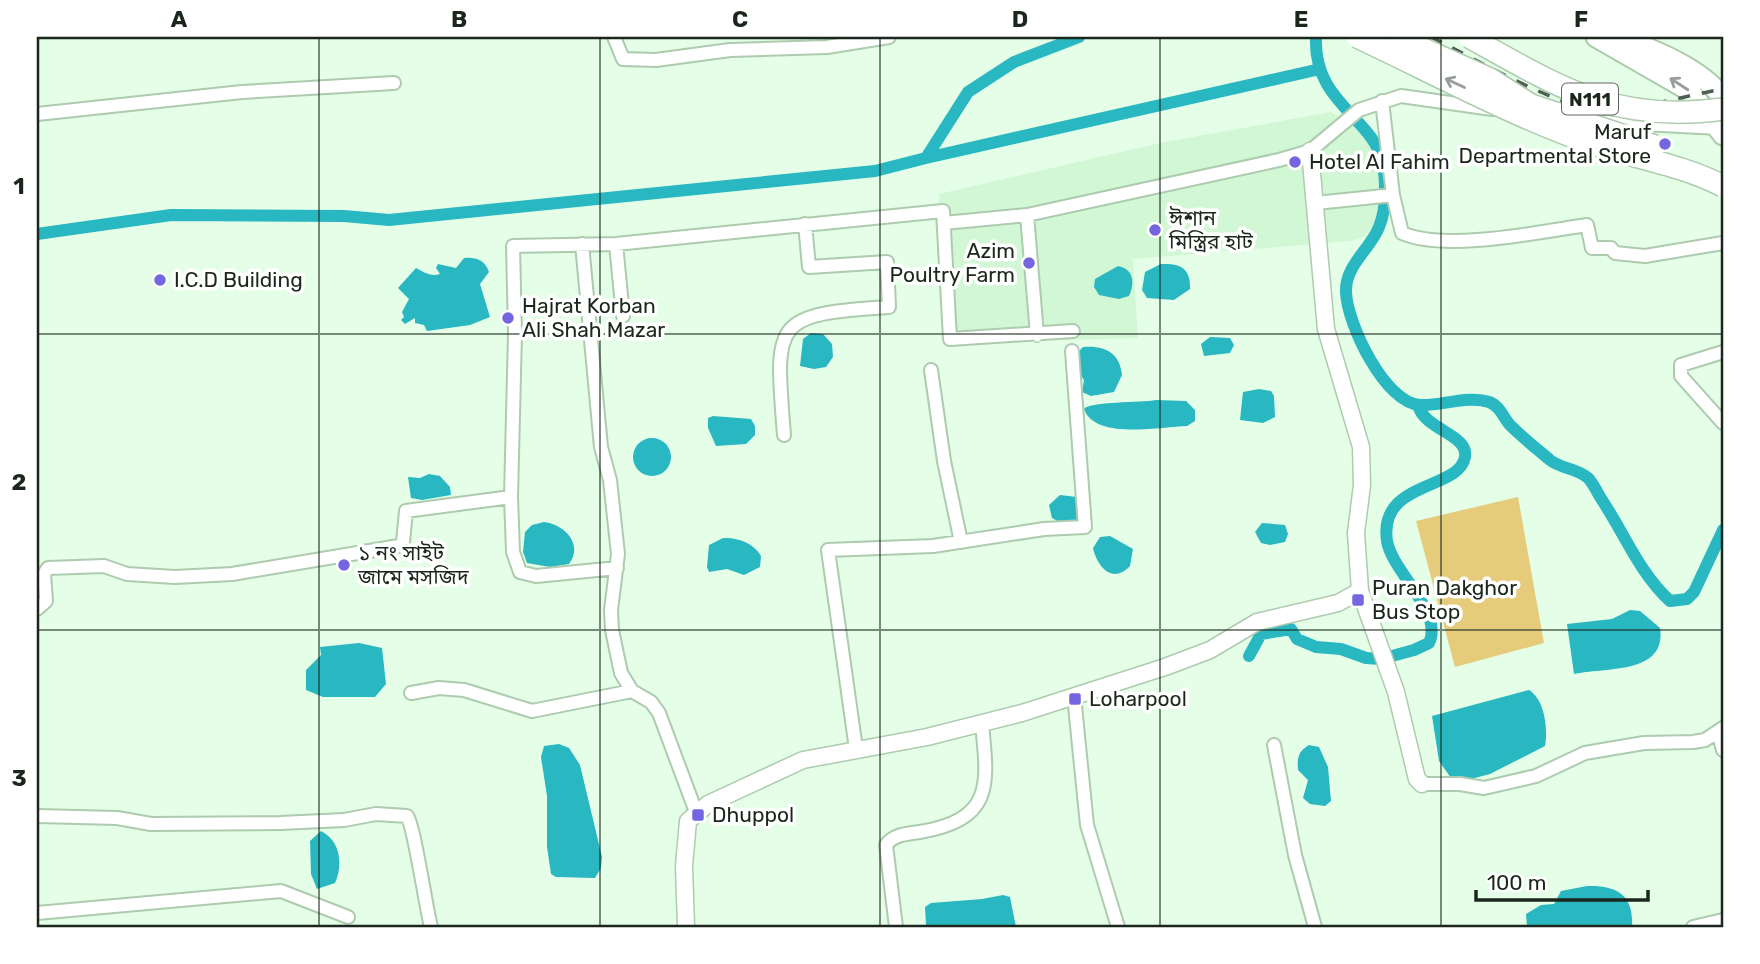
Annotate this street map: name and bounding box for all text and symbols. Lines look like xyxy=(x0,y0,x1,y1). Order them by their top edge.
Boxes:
text: A xyxy=(171,5,188,33)
text: B xyxy=(451,5,467,33)
text: C xyxy=(732,5,748,33)
text: D xyxy=(1012,5,1028,33)
text: E xyxy=(1294,5,1308,33)
text: F xyxy=(1574,5,1588,33)
one-way arrow xyxy=(1445,75,1466,89)
one-way arrow xyxy=(1670,77,1689,91)
road number: N111 xyxy=(1562,83,1618,114)
place label: Maruf Departmental Store xyxy=(1459,119,1651,168)
marker: Maruf Departmental Store xyxy=(1657,136,1673,152)
place label: Hotel Al Fahim xyxy=(1309,149,1450,174)
marker: Hotel Al Fahim xyxy=(1287,154,1303,170)
text: 1 xyxy=(13,172,25,200)
place label: ঈশান মিস্ত্রির হাট xyxy=(1168,205,1253,254)
marker: ঈশান মিস্ত্রির হাট xyxy=(1147,222,1163,238)
place label: Azim Poultry Farm xyxy=(890,238,1015,287)
marker: Azim Poultry Farm xyxy=(1021,255,1037,271)
place label: I.C.D Building xyxy=(174,267,303,292)
marker: I.C.D Building xyxy=(152,272,168,288)
place label: Hajrat Korban Ali Shah Mazar xyxy=(522,293,665,342)
marker: Hajrat Korban Ali Shah Mazar xyxy=(500,310,516,326)
text: 2 xyxy=(12,468,26,496)
place label: ১ নং সাইট জামে মসজিদ xyxy=(357,540,469,589)
marker: ১ নং সাইট জামে মসজিদ xyxy=(336,557,352,573)
place label: Puran Dakghor Bus Stop xyxy=(1372,575,1517,624)
marker: Puran Dakghor Bus Stop xyxy=(1350,592,1366,608)
place label: Loharpool xyxy=(1089,686,1187,711)
marker: Loharpool xyxy=(1067,691,1083,707)
text: 3 xyxy=(11,764,27,792)
place label: Dhuppol xyxy=(712,802,794,827)
marker: Dhuppol xyxy=(690,807,706,823)
scale bar xyxy=(1476,859,1648,903)
text: 100 m xyxy=(1487,870,1546,895)

